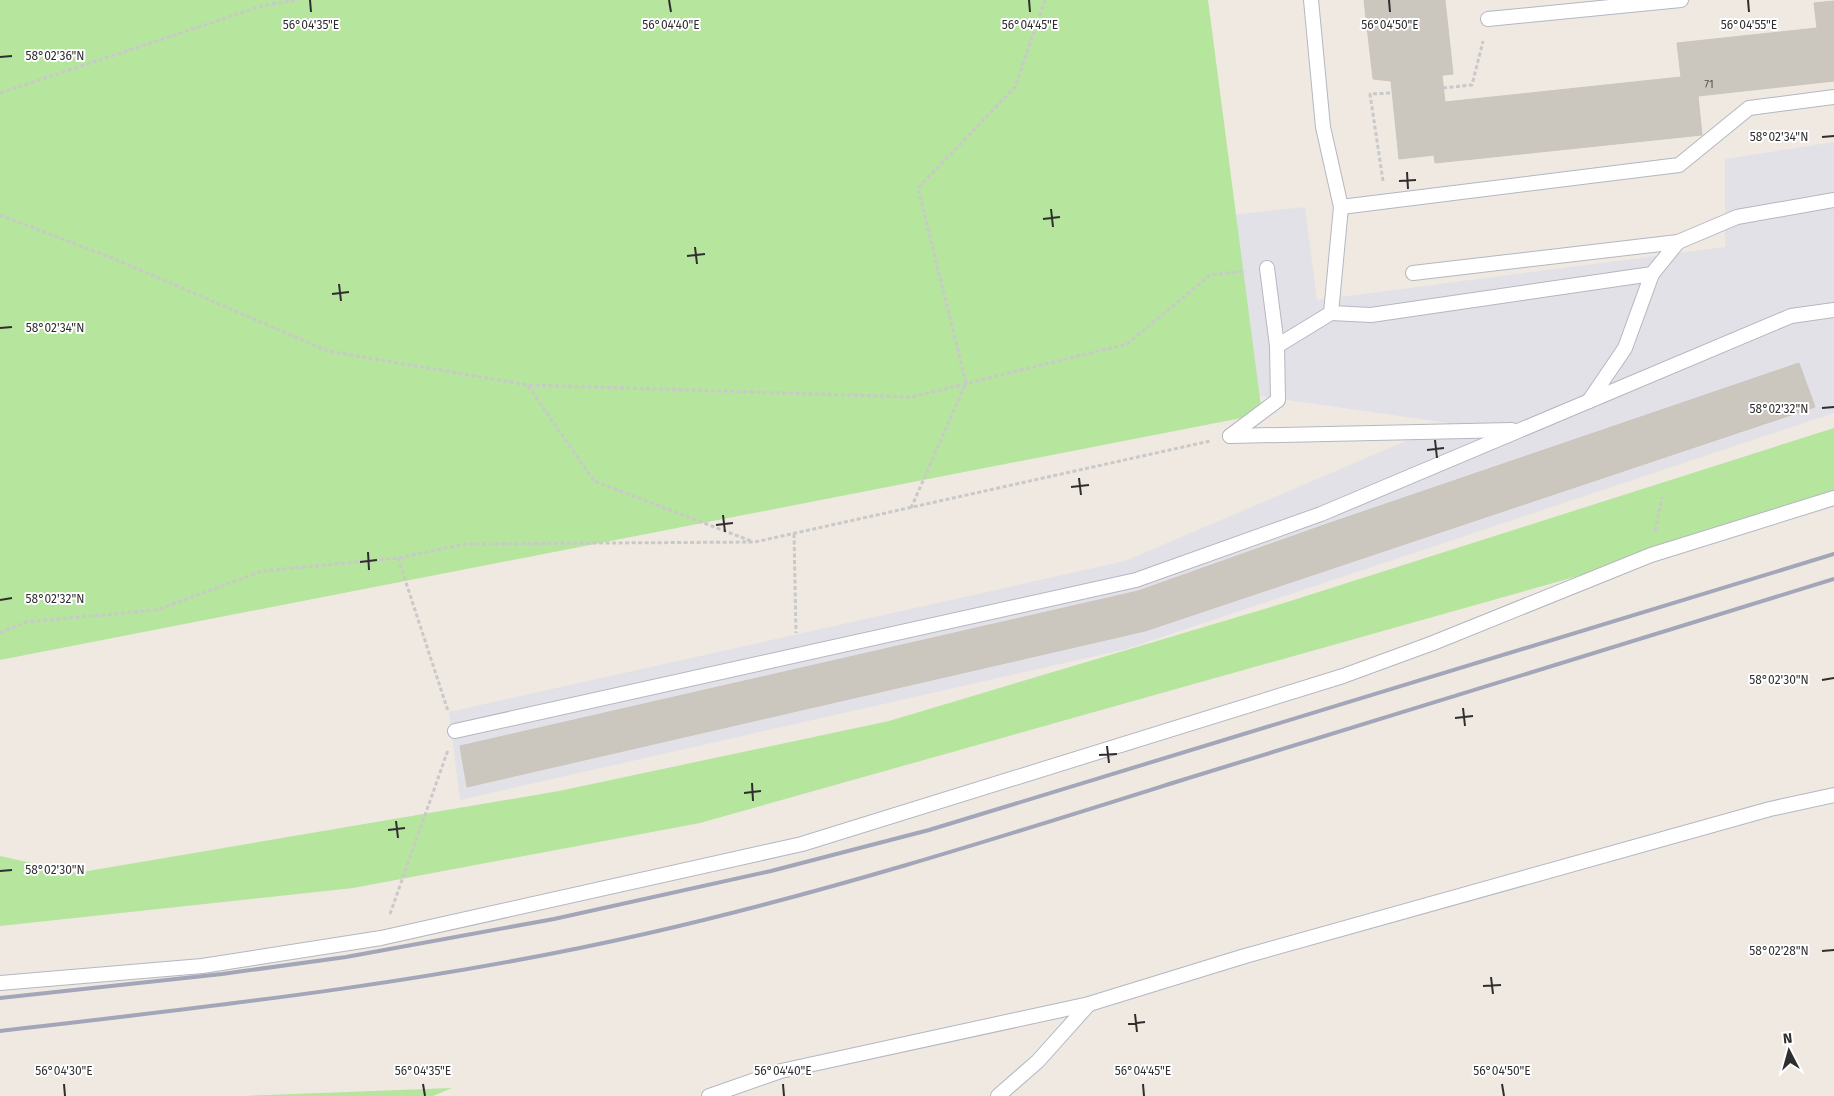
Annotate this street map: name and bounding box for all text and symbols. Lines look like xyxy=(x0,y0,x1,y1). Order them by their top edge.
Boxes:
text: 56°04'35"E xyxy=(283,18,339,32)
text: 56°04'40"E xyxy=(642,18,700,32)
text: 56°04'45"E xyxy=(1002,18,1058,32)
text: 56°04'50"E xyxy=(1361,18,1419,32)
text: 56°04'55"E xyxy=(1721,18,1777,32)
text: 58°02'36"N xyxy=(25,49,85,63)
house number: 71 xyxy=(1704,78,1714,91)
text: 58°02'34"N xyxy=(1750,130,1808,144)
text: 58°02'34"N xyxy=(26,321,84,335)
text: 58°02'32"N xyxy=(1750,402,1808,416)
text: 58°02'32"N xyxy=(26,592,84,606)
text: 58°02'30"N xyxy=(1749,673,1809,687)
text: 58°02'30"N xyxy=(25,863,85,877)
text: 58°02'28"N xyxy=(1749,944,1809,958)
north arrow xyxy=(1764,1026,1814,1076)
text: N xyxy=(1782,1030,1793,1048)
text: 56°04'30"E xyxy=(35,1064,93,1078)
text: 56°04'35"E xyxy=(395,1064,451,1078)
text: 56°04'40"E xyxy=(754,1064,812,1078)
text: 56°04'45"E xyxy=(1115,1064,1171,1078)
text: 56°04'50"E xyxy=(1473,1064,1531,1078)

